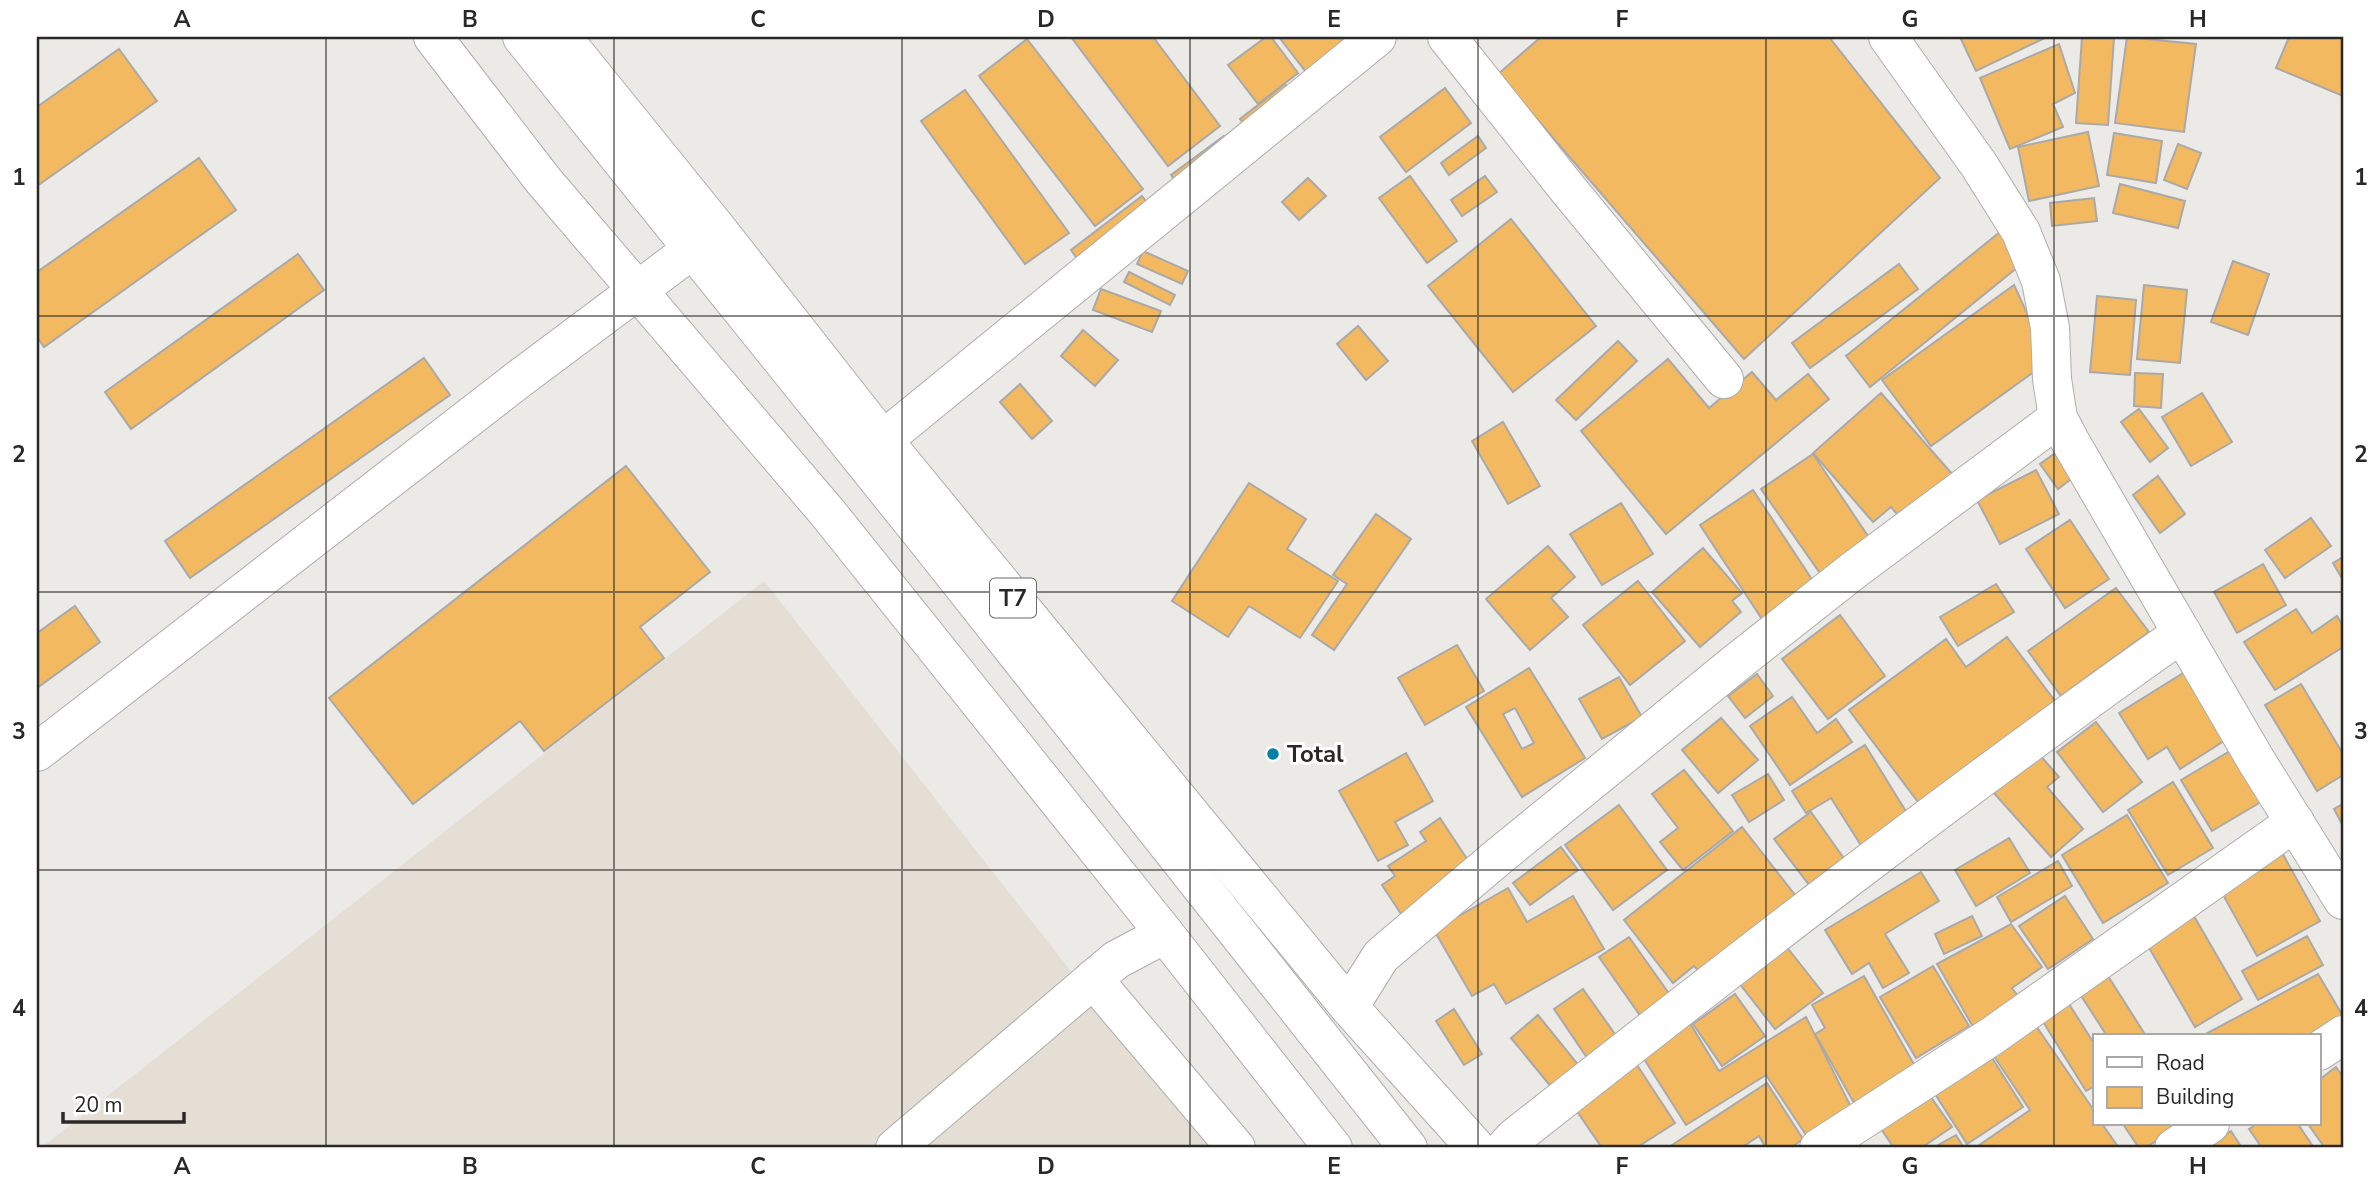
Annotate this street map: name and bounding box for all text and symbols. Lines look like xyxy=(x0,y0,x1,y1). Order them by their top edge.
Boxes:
text: A xyxy=(173,4,191,35)
text: B xyxy=(462,4,478,35)
text: C xyxy=(750,4,766,35)
text: D xyxy=(1037,4,1055,35)
text: E xyxy=(1327,4,1341,35)
text: F xyxy=(1616,4,1629,35)
text: G xyxy=(1902,4,1918,35)
text: H xyxy=(2189,4,2207,35)
text: 1 xyxy=(12,162,26,193)
text: 1 xyxy=(2354,162,2368,193)
text: 2 xyxy=(12,439,26,470)
text: 2 xyxy=(2354,439,2368,470)
road number: T7 xyxy=(990,578,1036,618)
text: 3 xyxy=(12,716,26,747)
text: 3 xyxy=(2354,716,2368,747)
place label: Total xyxy=(1287,738,1344,770)
marker: Total xyxy=(1265,746,1281,762)
text: 4 xyxy=(12,993,26,1024)
text: 4 xyxy=(2354,993,2368,1024)
legend xyxy=(2093,1034,2320,1126)
text: Road xyxy=(2156,1049,2205,1077)
scale bar xyxy=(63,1080,184,1124)
text: Building xyxy=(2156,1083,2234,1111)
text: 20 m xyxy=(74,1091,123,1119)
text: A xyxy=(173,1151,191,1182)
text: B xyxy=(462,1151,478,1182)
text: C xyxy=(750,1151,766,1182)
text: D xyxy=(1037,1151,1055,1182)
text: E xyxy=(1327,1151,1341,1182)
text: F xyxy=(1616,1151,1629,1182)
text: G xyxy=(1902,1151,1918,1182)
text: H xyxy=(2189,1151,2207,1182)

